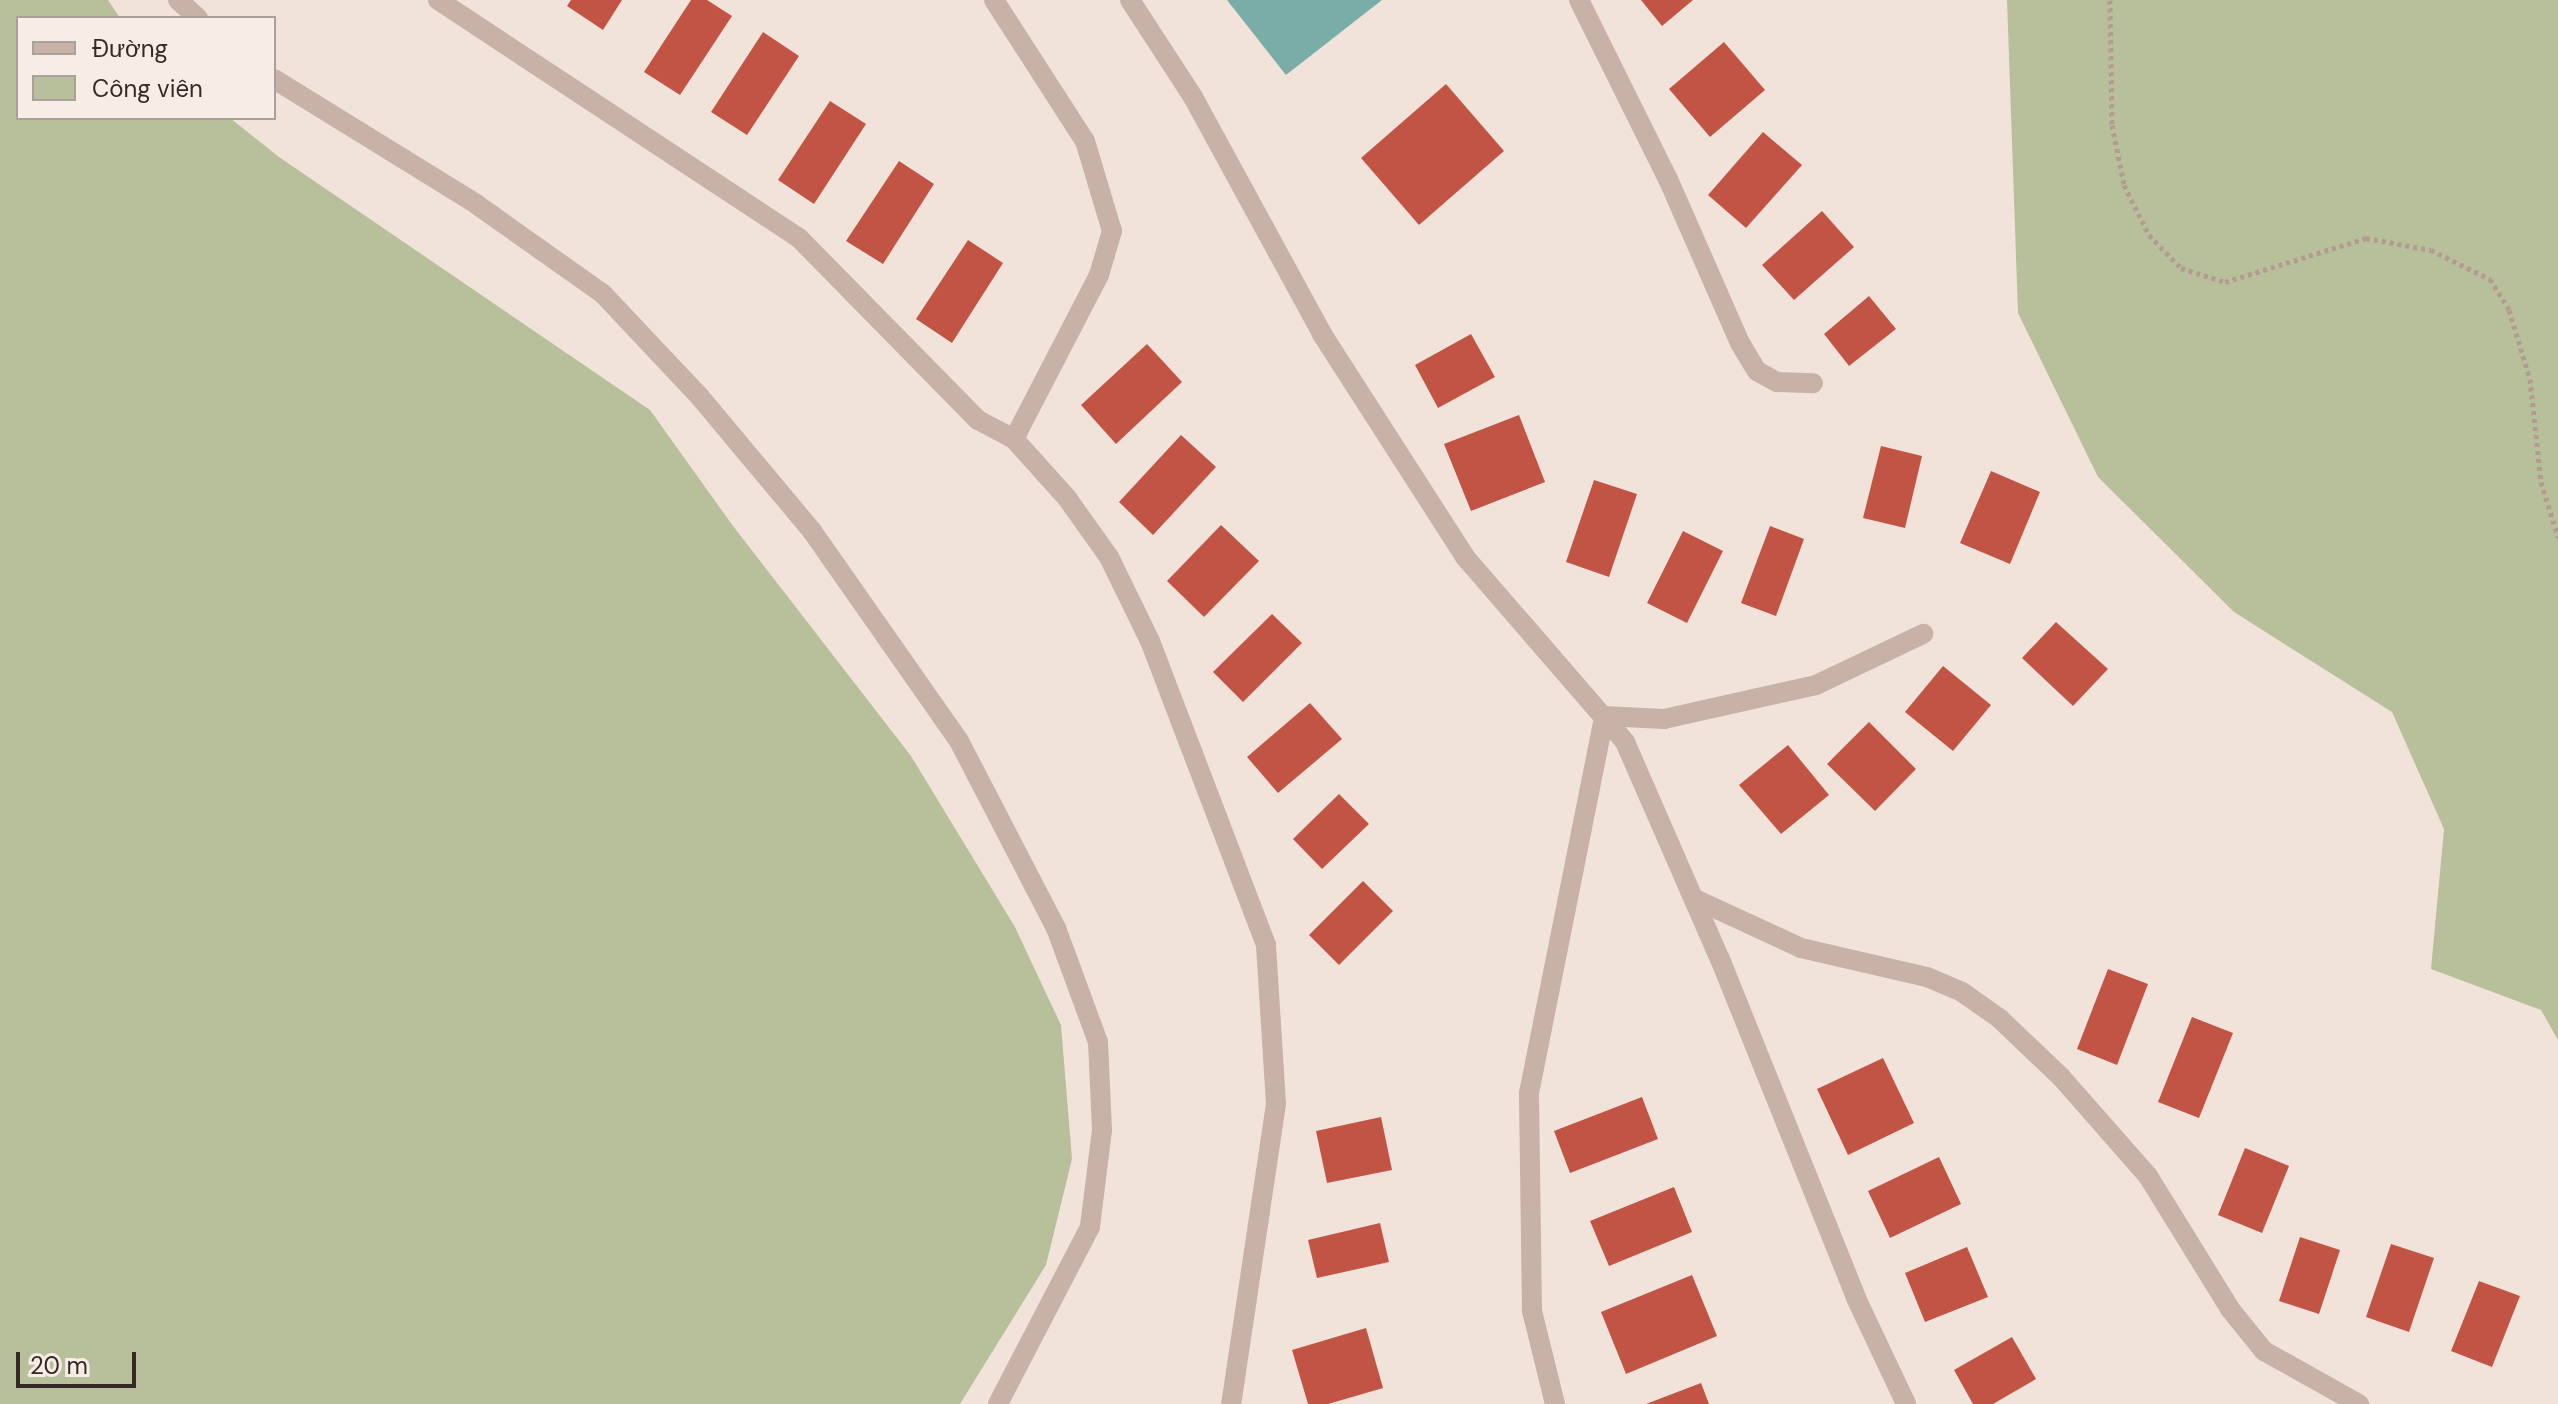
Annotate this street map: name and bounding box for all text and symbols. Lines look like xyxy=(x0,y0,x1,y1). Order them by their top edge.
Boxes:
legend xyxy=(16,16,276,120)
text: Đường xyxy=(92,33,168,64)
text: Công viên xyxy=(92,73,203,104)
scale bar xyxy=(20,1336,140,1386)
text: 20 m xyxy=(30,1350,88,1381)

